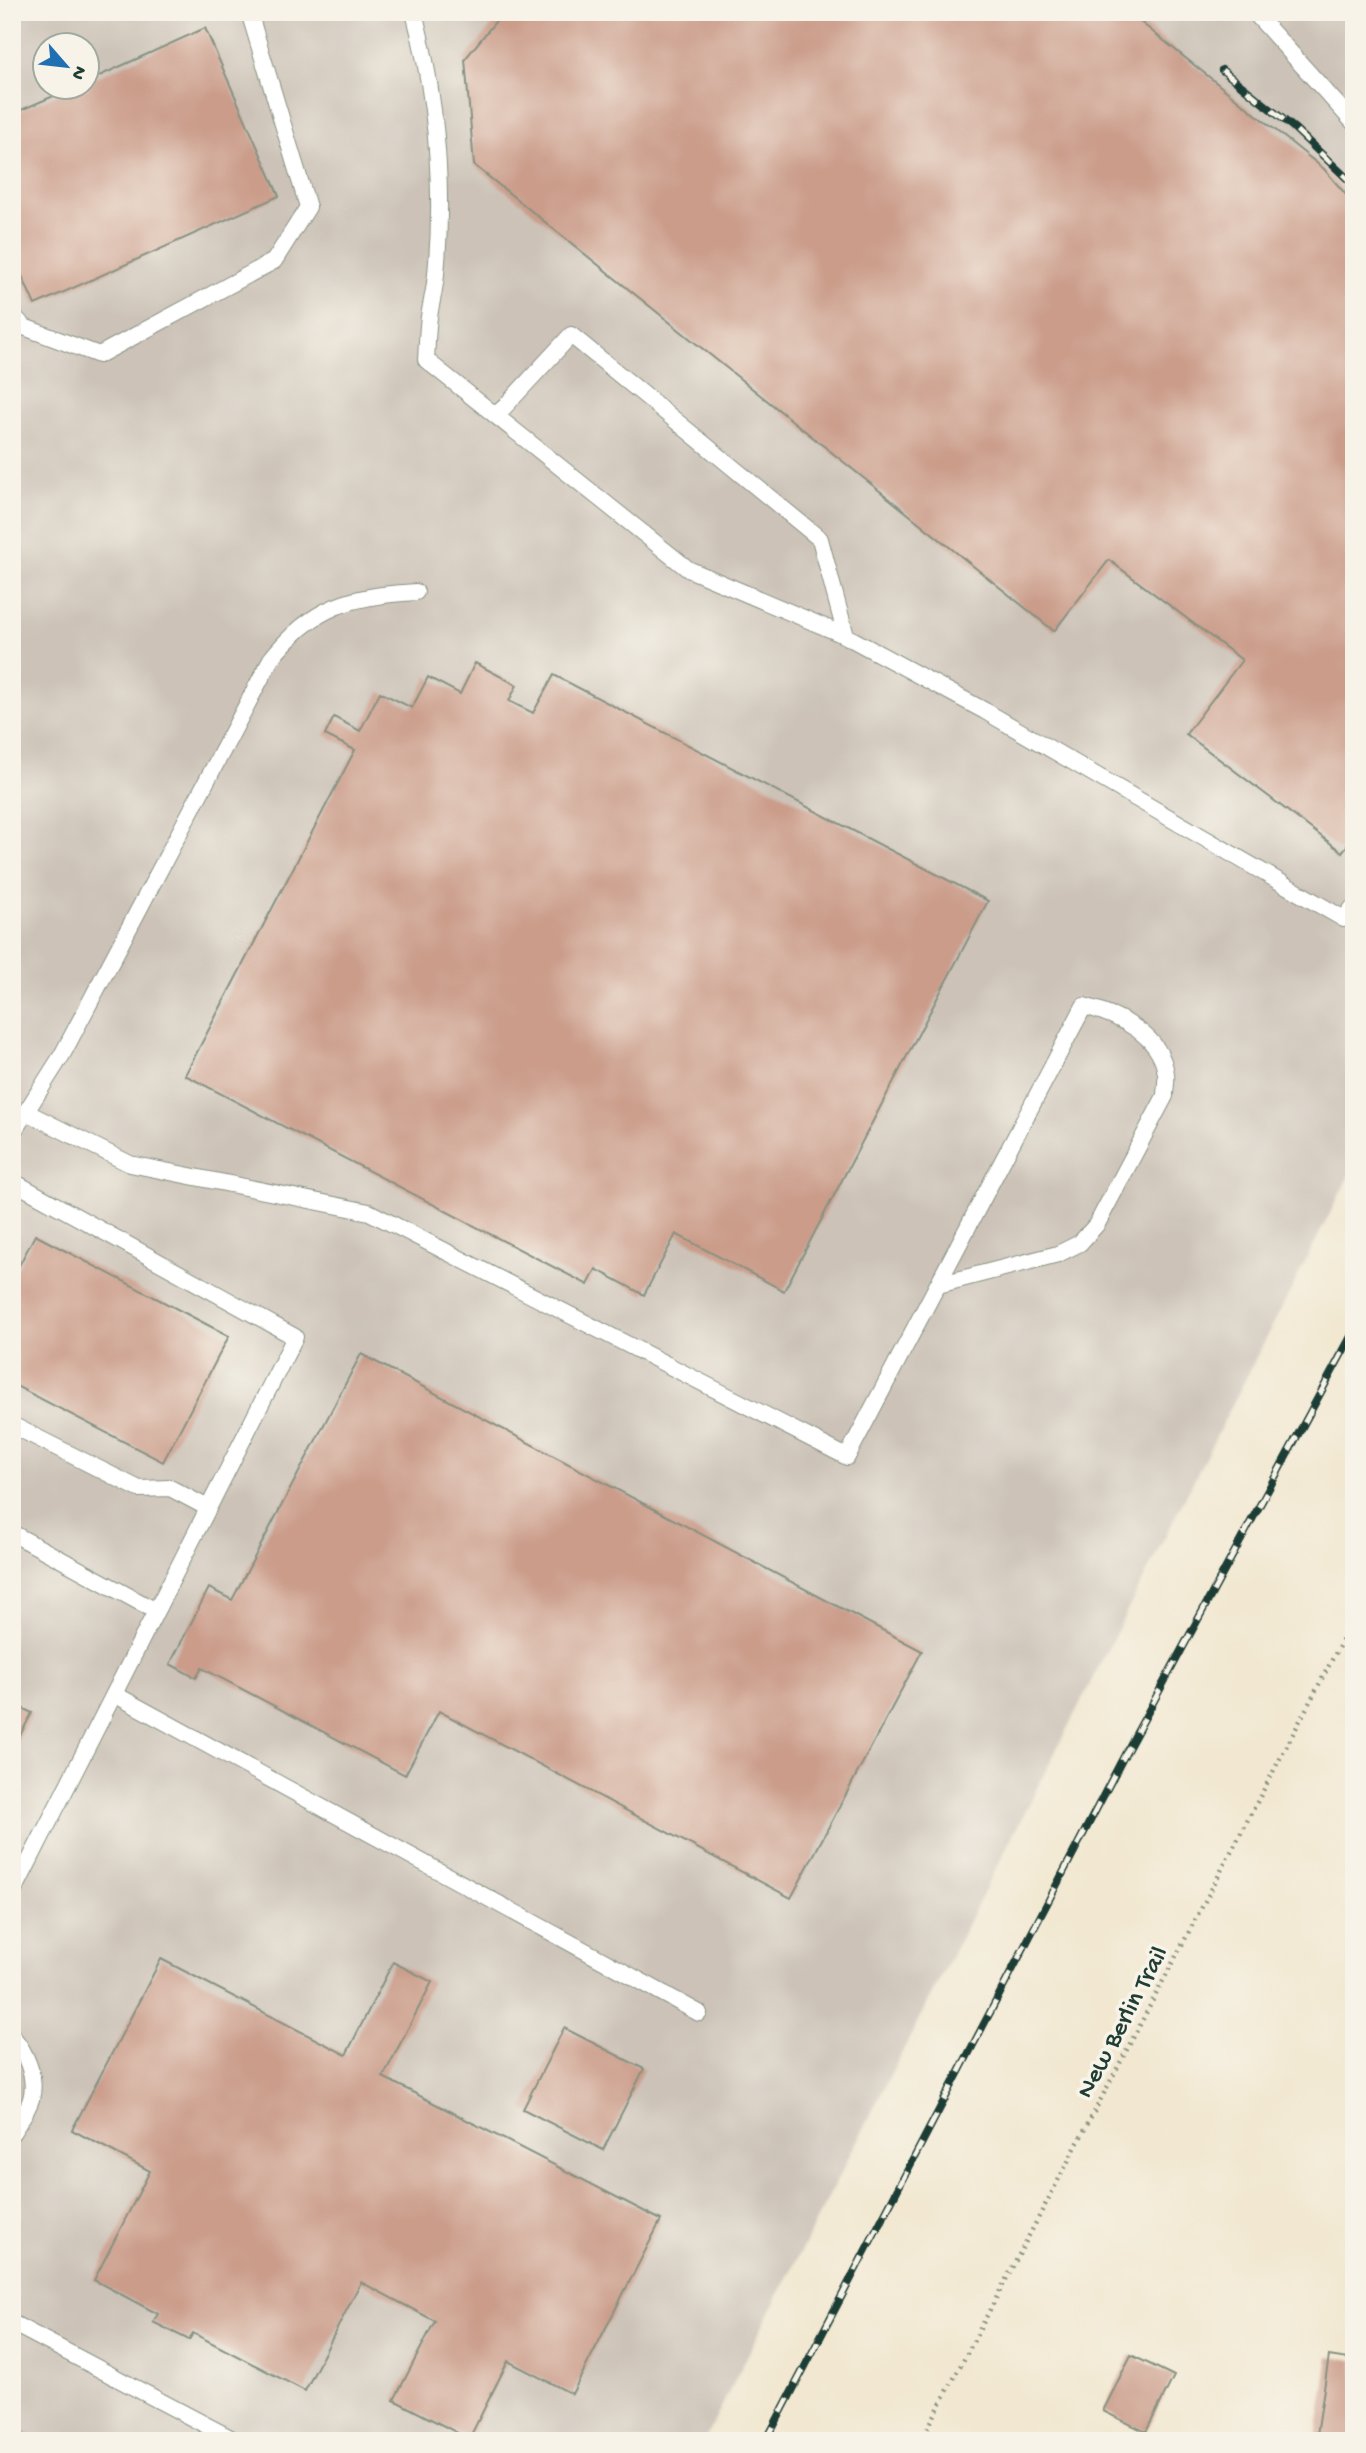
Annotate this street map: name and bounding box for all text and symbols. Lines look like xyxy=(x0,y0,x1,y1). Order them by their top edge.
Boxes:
north arrow xyxy=(32,32,102,102)
text: N xyxy=(65,61,91,83)
street label: New Berlin Trail xyxy=(1071,1942,1177,2104)

